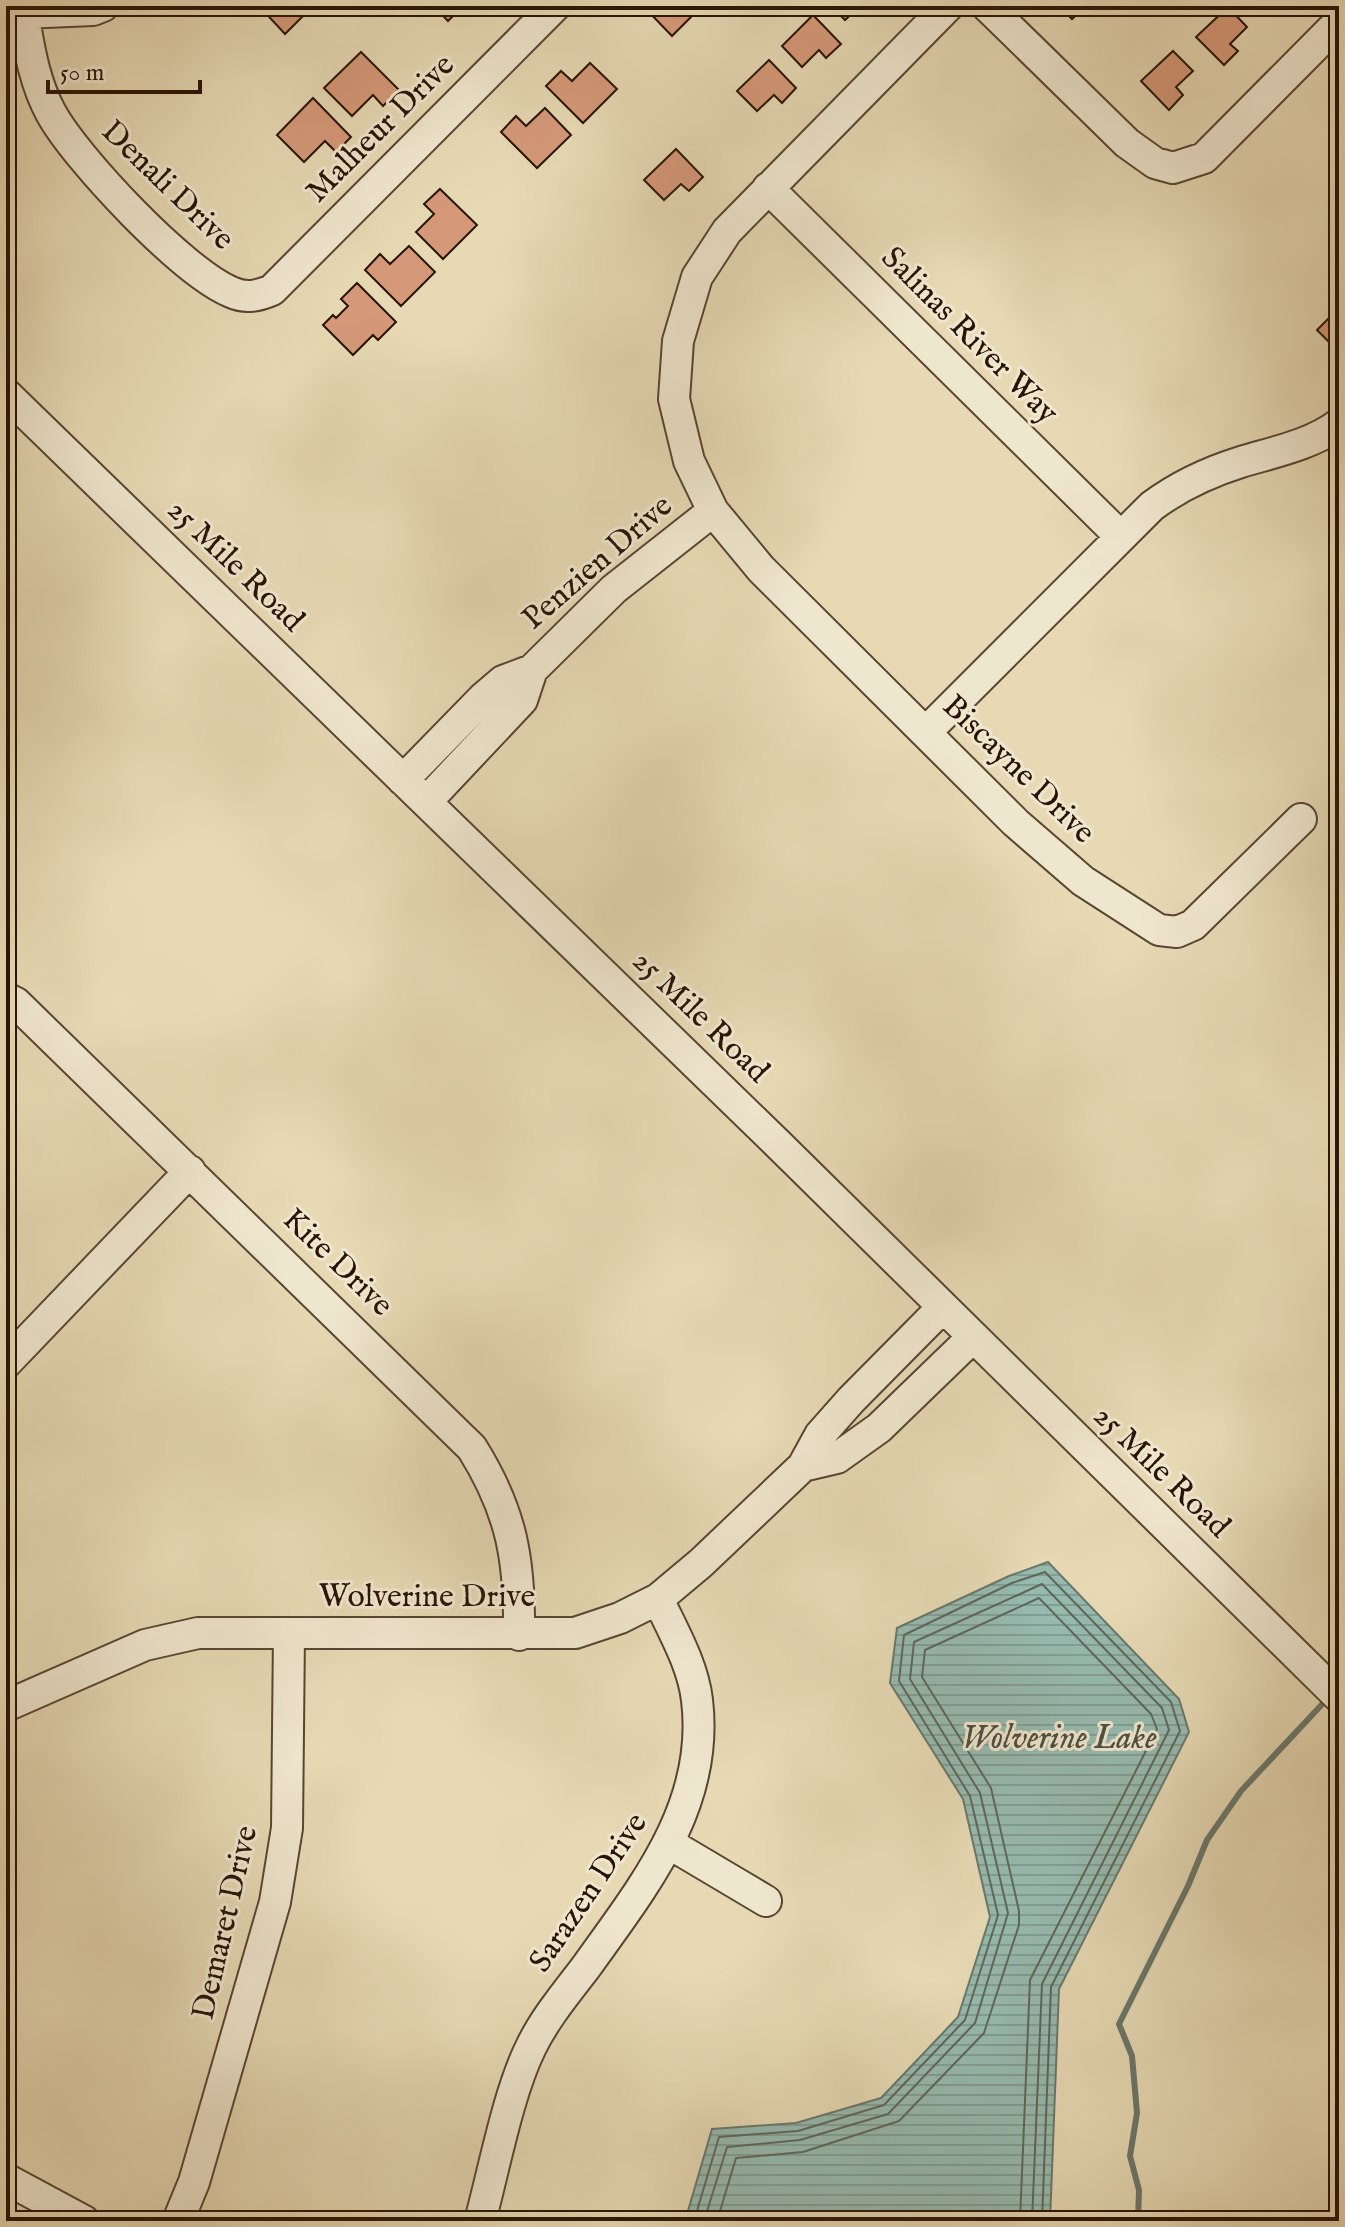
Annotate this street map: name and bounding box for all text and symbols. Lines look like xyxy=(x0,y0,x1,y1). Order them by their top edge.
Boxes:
scale bar xyxy=(48,44,200,94)
street label: Malheur Drive xyxy=(298,46,464,212)
text: 50 m xyxy=(60,58,104,89)
street label: Denali Drive xyxy=(92,112,242,260)
street label: Salinas River Way xyxy=(872,239,1067,434)
street label: Penzien Drive xyxy=(514,486,682,640)
street label: 25 Mile Road xyxy=(158,491,313,642)
street label: Biscayne Drive xyxy=(933,687,1103,853)
street label: 25 Mile Road xyxy=(623,942,778,1093)
street label: Kite Drive xyxy=(273,1200,401,1326)
street label: 25 Mile Road xyxy=(1084,1397,1239,1548)
street label: Wolverine Drive xyxy=(319,1577,535,1618)
water label: Wolverine Lake xyxy=(961,1717,1157,1760)
street label: Sarazen Drive xyxy=(521,1805,657,1981)
street label: Demaret Drive xyxy=(184,1822,268,2024)

